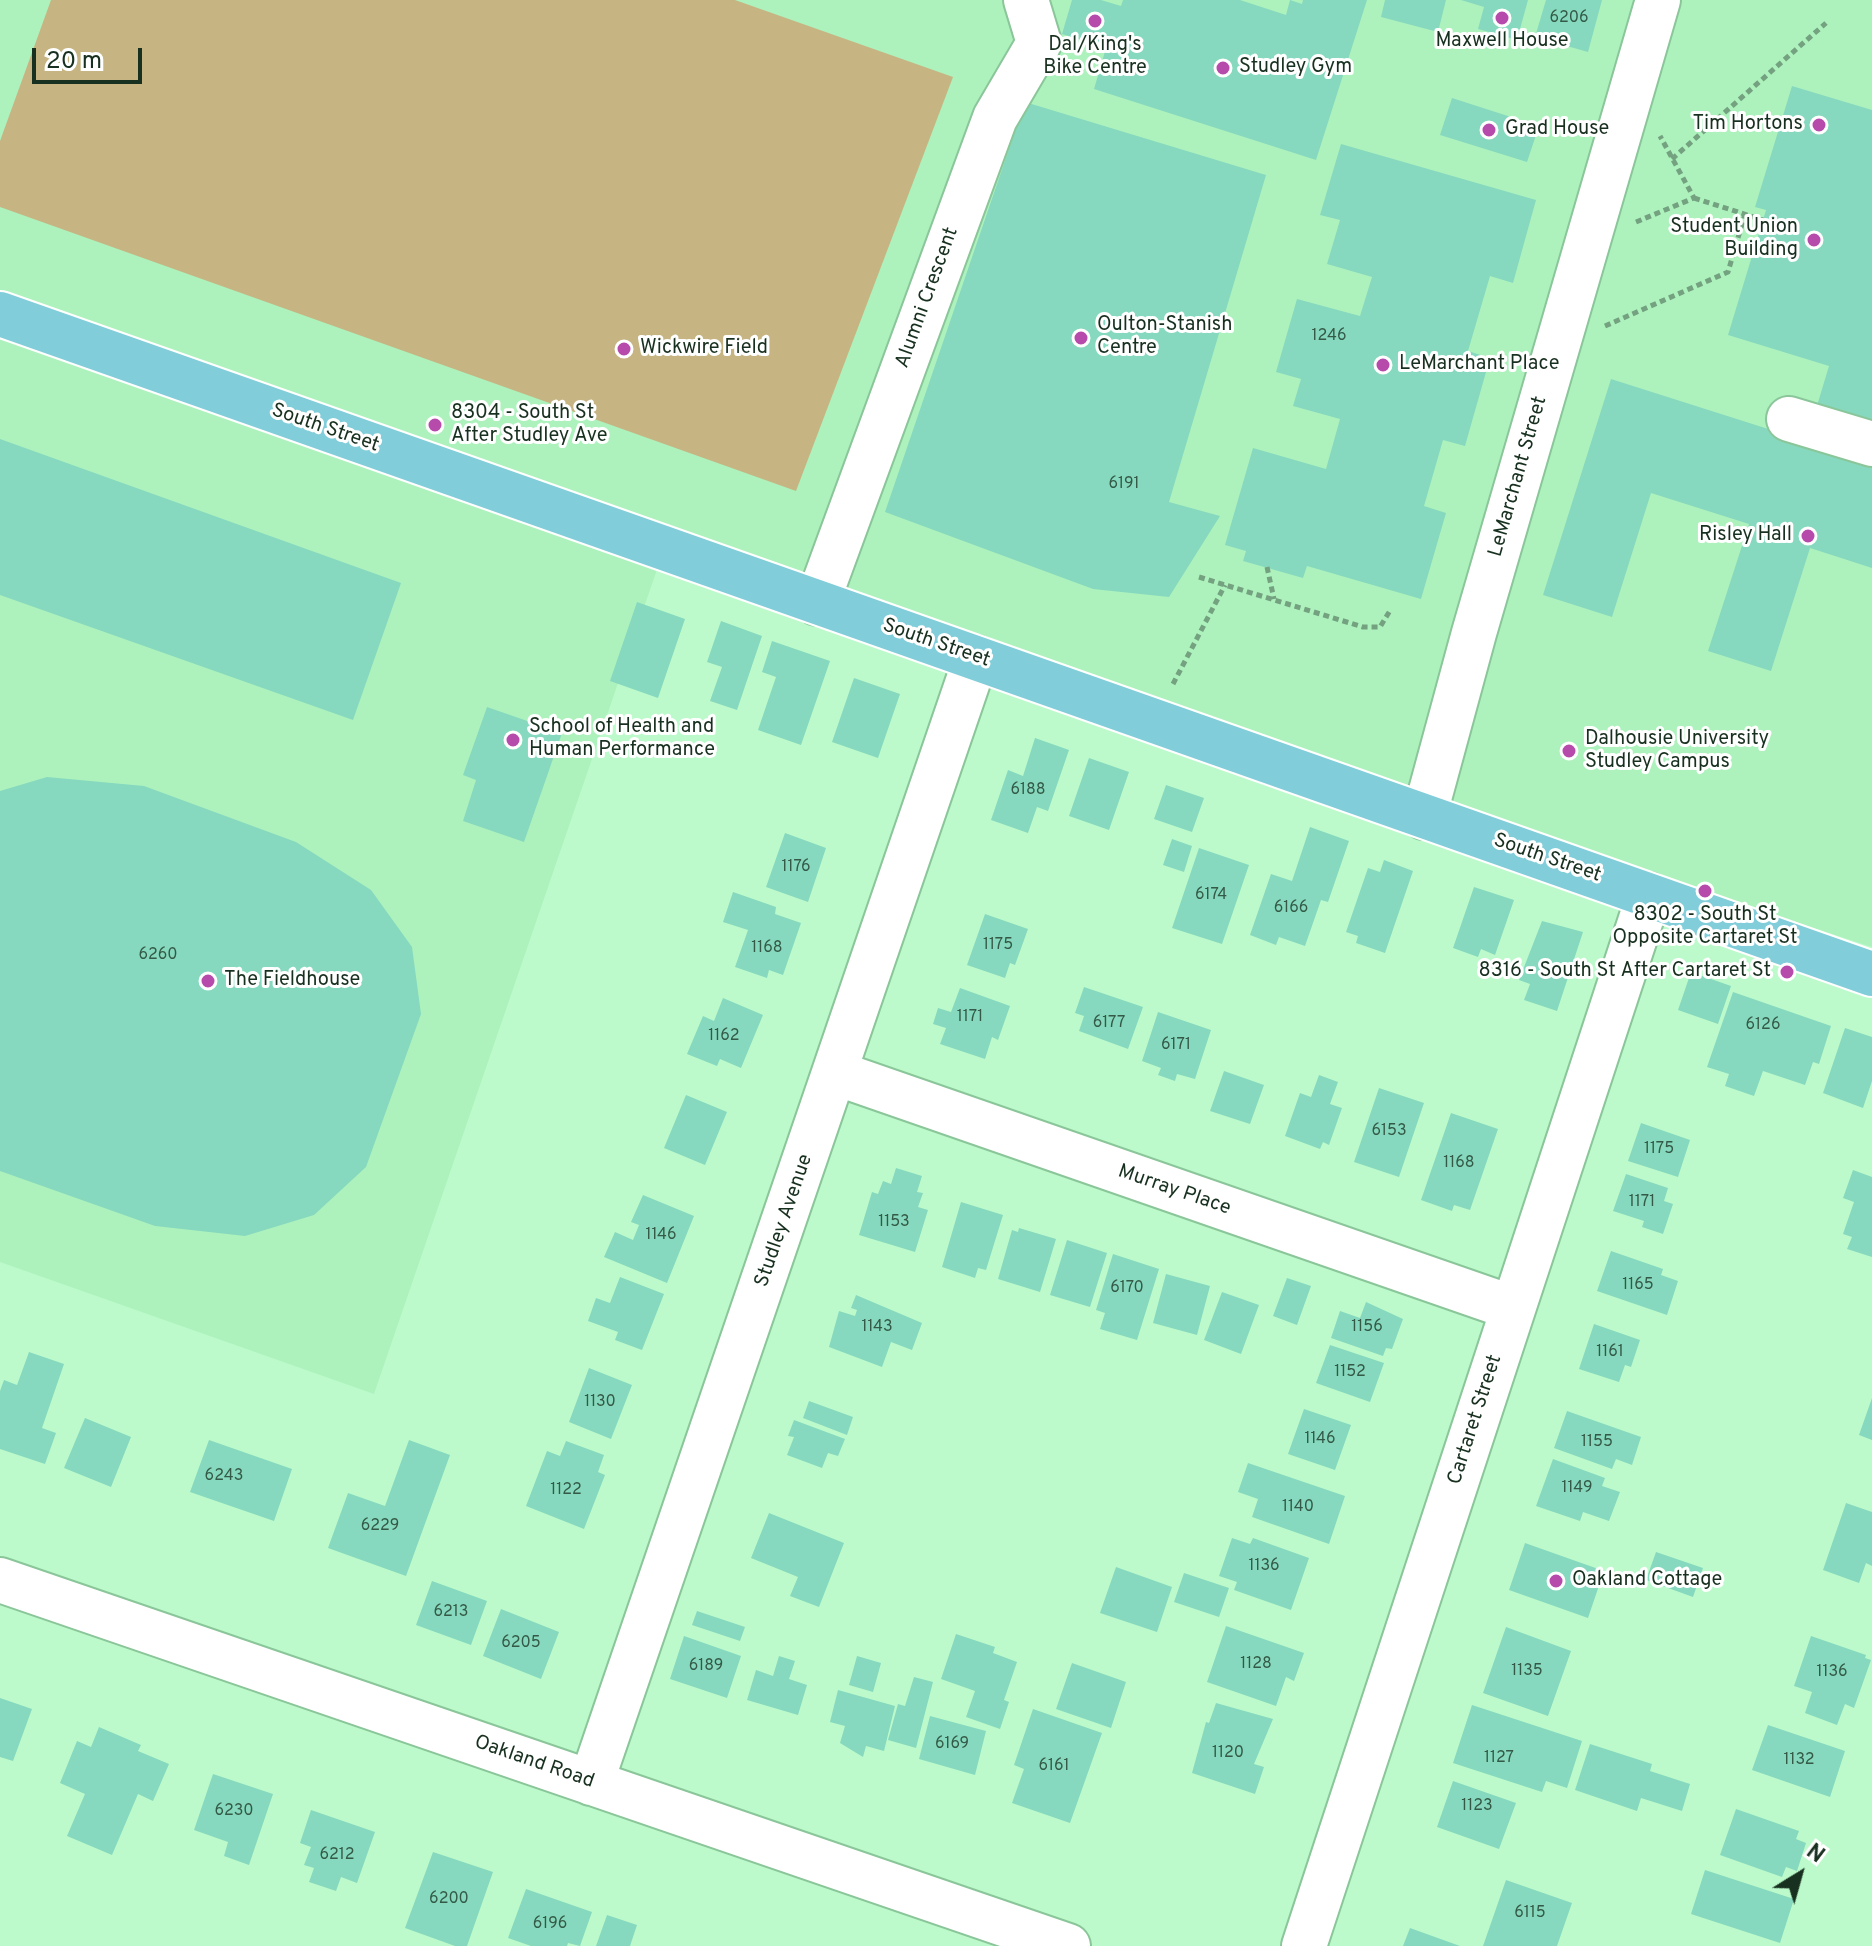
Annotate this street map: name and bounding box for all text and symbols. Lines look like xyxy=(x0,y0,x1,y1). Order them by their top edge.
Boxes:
marker: Maxwell House xyxy=(1493,9,1511,27)
house number: 6206 xyxy=(1549,9,1589,29)
marker: Dal/King's Bike Centre xyxy=(1086,12,1104,30)
place label: Maxwell House xyxy=(1436,30,1568,54)
scale bar xyxy=(36,32,146,82)
place label: Dal/King's Bike Centre xyxy=(1043,34,1147,81)
text: 20 m xyxy=(46,47,102,77)
place label: Studley Gym xyxy=(1239,56,1352,80)
marker: Studley Gym xyxy=(1214,59,1232,77)
place label: Tim Hortons xyxy=(1692,113,1803,137)
marker: Tim Hortons xyxy=(1810,116,1828,134)
place label: Grad House xyxy=(1505,118,1609,142)
marker: Grad House xyxy=(1480,121,1498,139)
place label: Student Union Building xyxy=(1670,216,1798,263)
street label: Alumni Crescent xyxy=(891,224,965,372)
marker: Student Union Building xyxy=(1805,231,1823,249)
place label: Oulton-Stanish Centre xyxy=(1097,314,1232,361)
house number: 1246 xyxy=(1311,327,1347,347)
marker: Oulton-Stanish Centre xyxy=(1072,329,1090,347)
place label: Wickwire Field xyxy=(640,337,768,361)
marker: Wickwire Field xyxy=(615,340,633,358)
place label: LeMarchant Place xyxy=(1399,353,1559,377)
marker: LeMarchant Place xyxy=(1374,356,1392,374)
street label: LeMarchant Street xyxy=(1485,394,1553,560)
street label: South Street xyxy=(268,399,382,459)
place label: 8304 - South St After Studley Ave xyxy=(451,402,608,449)
marker: 8304 - South St After Studley Ave xyxy=(426,416,444,434)
house number: 6191 xyxy=(1108,475,1140,495)
place label: Risley Hall xyxy=(1699,524,1792,548)
marker: Risley Hall xyxy=(1799,527,1817,545)
street label: South Street xyxy=(879,614,993,674)
place label: School of Health and Human Performance xyxy=(529,716,715,763)
place label: Dalhousie University Studley Campus xyxy=(1585,728,1769,775)
marker: School of Health and Human Performance xyxy=(504,731,522,749)
marker: Dalhousie University Studley Campus xyxy=(1560,742,1578,760)
house number: 6188 xyxy=(1010,781,1046,801)
street label: South Street xyxy=(1490,829,1604,889)
house number: 1176 xyxy=(782,858,810,878)
marker: 8302 - South St Opposite Cartaret St xyxy=(1696,882,1714,900)
house number: 6174 xyxy=(1195,886,1227,906)
house number: 6166 xyxy=(1274,899,1308,919)
place label: 8302 - South St Opposite Cartaret St xyxy=(1612,904,1798,951)
house number: 1175 xyxy=(983,936,1013,956)
house number: 1168 xyxy=(751,939,783,959)
house number: 6260 xyxy=(138,946,178,966)
place label: 8316 - South St After Cartaret St xyxy=(1478,960,1771,984)
marker: 8316 - South St After Cartaret St xyxy=(1778,963,1796,981)
place label: The Fieldhouse xyxy=(224,969,360,993)
marker: The Fieldhouse xyxy=(199,972,217,990)
house number: 1171 xyxy=(957,1008,983,1028)
house number: 6177 xyxy=(1093,1014,1125,1034)
house number: 6126 xyxy=(1746,1016,1780,1036)
house number: 1162 xyxy=(708,1027,740,1047)
house number: 6171 xyxy=(1161,1036,1191,1056)
house number: 6153 xyxy=(1371,1122,1407,1142)
house number: 1175 xyxy=(1644,1140,1674,1160)
street label: Studley Avenue xyxy=(751,1151,819,1291)
house number: 1168 xyxy=(1443,1154,1475,1174)
street label: Murray Place xyxy=(1114,1160,1234,1222)
house number: 1171 xyxy=(1629,1193,1655,1213)
house number: 1153 xyxy=(878,1213,910,1233)
house number: 1146 xyxy=(645,1226,677,1246)
house number: 1165 xyxy=(1622,1276,1654,1296)
house number: 6170 xyxy=(1110,1279,1144,1299)
house number: 1143 xyxy=(861,1318,893,1338)
house number: 1156 xyxy=(1351,1318,1383,1338)
house number: 1161 xyxy=(1596,1343,1624,1363)
street label: Cartaret Street xyxy=(1444,1352,1508,1488)
house number: 1152 xyxy=(1334,1363,1366,1383)
house number: 1130 xyxy=(584,1393,616,1413)
house number: 1146 xyxy=(1304,1430,1336,1450)
house number: 1155 xyxy=(1581,1433,1613,1453)
house number: 6243 xyxy=(205,1467,243,1487)
house number: 1149 xyxy=(1562,1479,1592,1499)
house number: 1122 xyxy=(550,1481,582,1501)
house number: 1140 xyxy=(1282,1498,1314,1518)
house number: 6229 xyxy=(361,1517,399,1537)
house number: 1136 xyxy=(1248,1557,1280,1577)
place label: Oakland Cottage xyxy=(1572,1569,1722,1593)
marker: Oakland Cottage xyxy=(1547,1572,1565,1590)
house number: 6213 xyxy=(434,1603,468,1623)
house number: 6205 xyxy=(501,1634,541,1654)
house number: 1128 xyxy=(1240,1655,1272,1675)
house number: 6189 xyxy=(689,1657,723,1677)
house number: 1135 xyxy=(1511,1662,1543,1682)
house number: 1136 xyxy=(1816,1663,1848,1683)
street label: Oakland Road xyxy=(471,1731,597,1795)
house number: 6169 xyxy=(935,1735,969,1755)
house number: 1120 xyxy=(1212,1744,1244,1764)
house number: 1127 xyxy=(1484,1749,1514,1769)
house number: 1132 xyxy=(1783,1751,1815,1771)
house number: 6161 xyxy=(1038,1757,1070,1777)
house number: 1123 xyxy=(1461,1797,1493,1817)
house number: 6230 xyxy=(214,1802,254,1822)
north arrow xyxy=(1760,1834,1840,1914)
text: N xyxy=(1800,1839,1829,1870)
house number: 6212 xyxy=(319,1846,355,1866)
house number: 6200 xyxy=(429,1890,469,1910)
house number: 6115 xyxy=(1514,1904,1546,1924)
house number: 6196 xyxy=(533,1915,567,1935)

